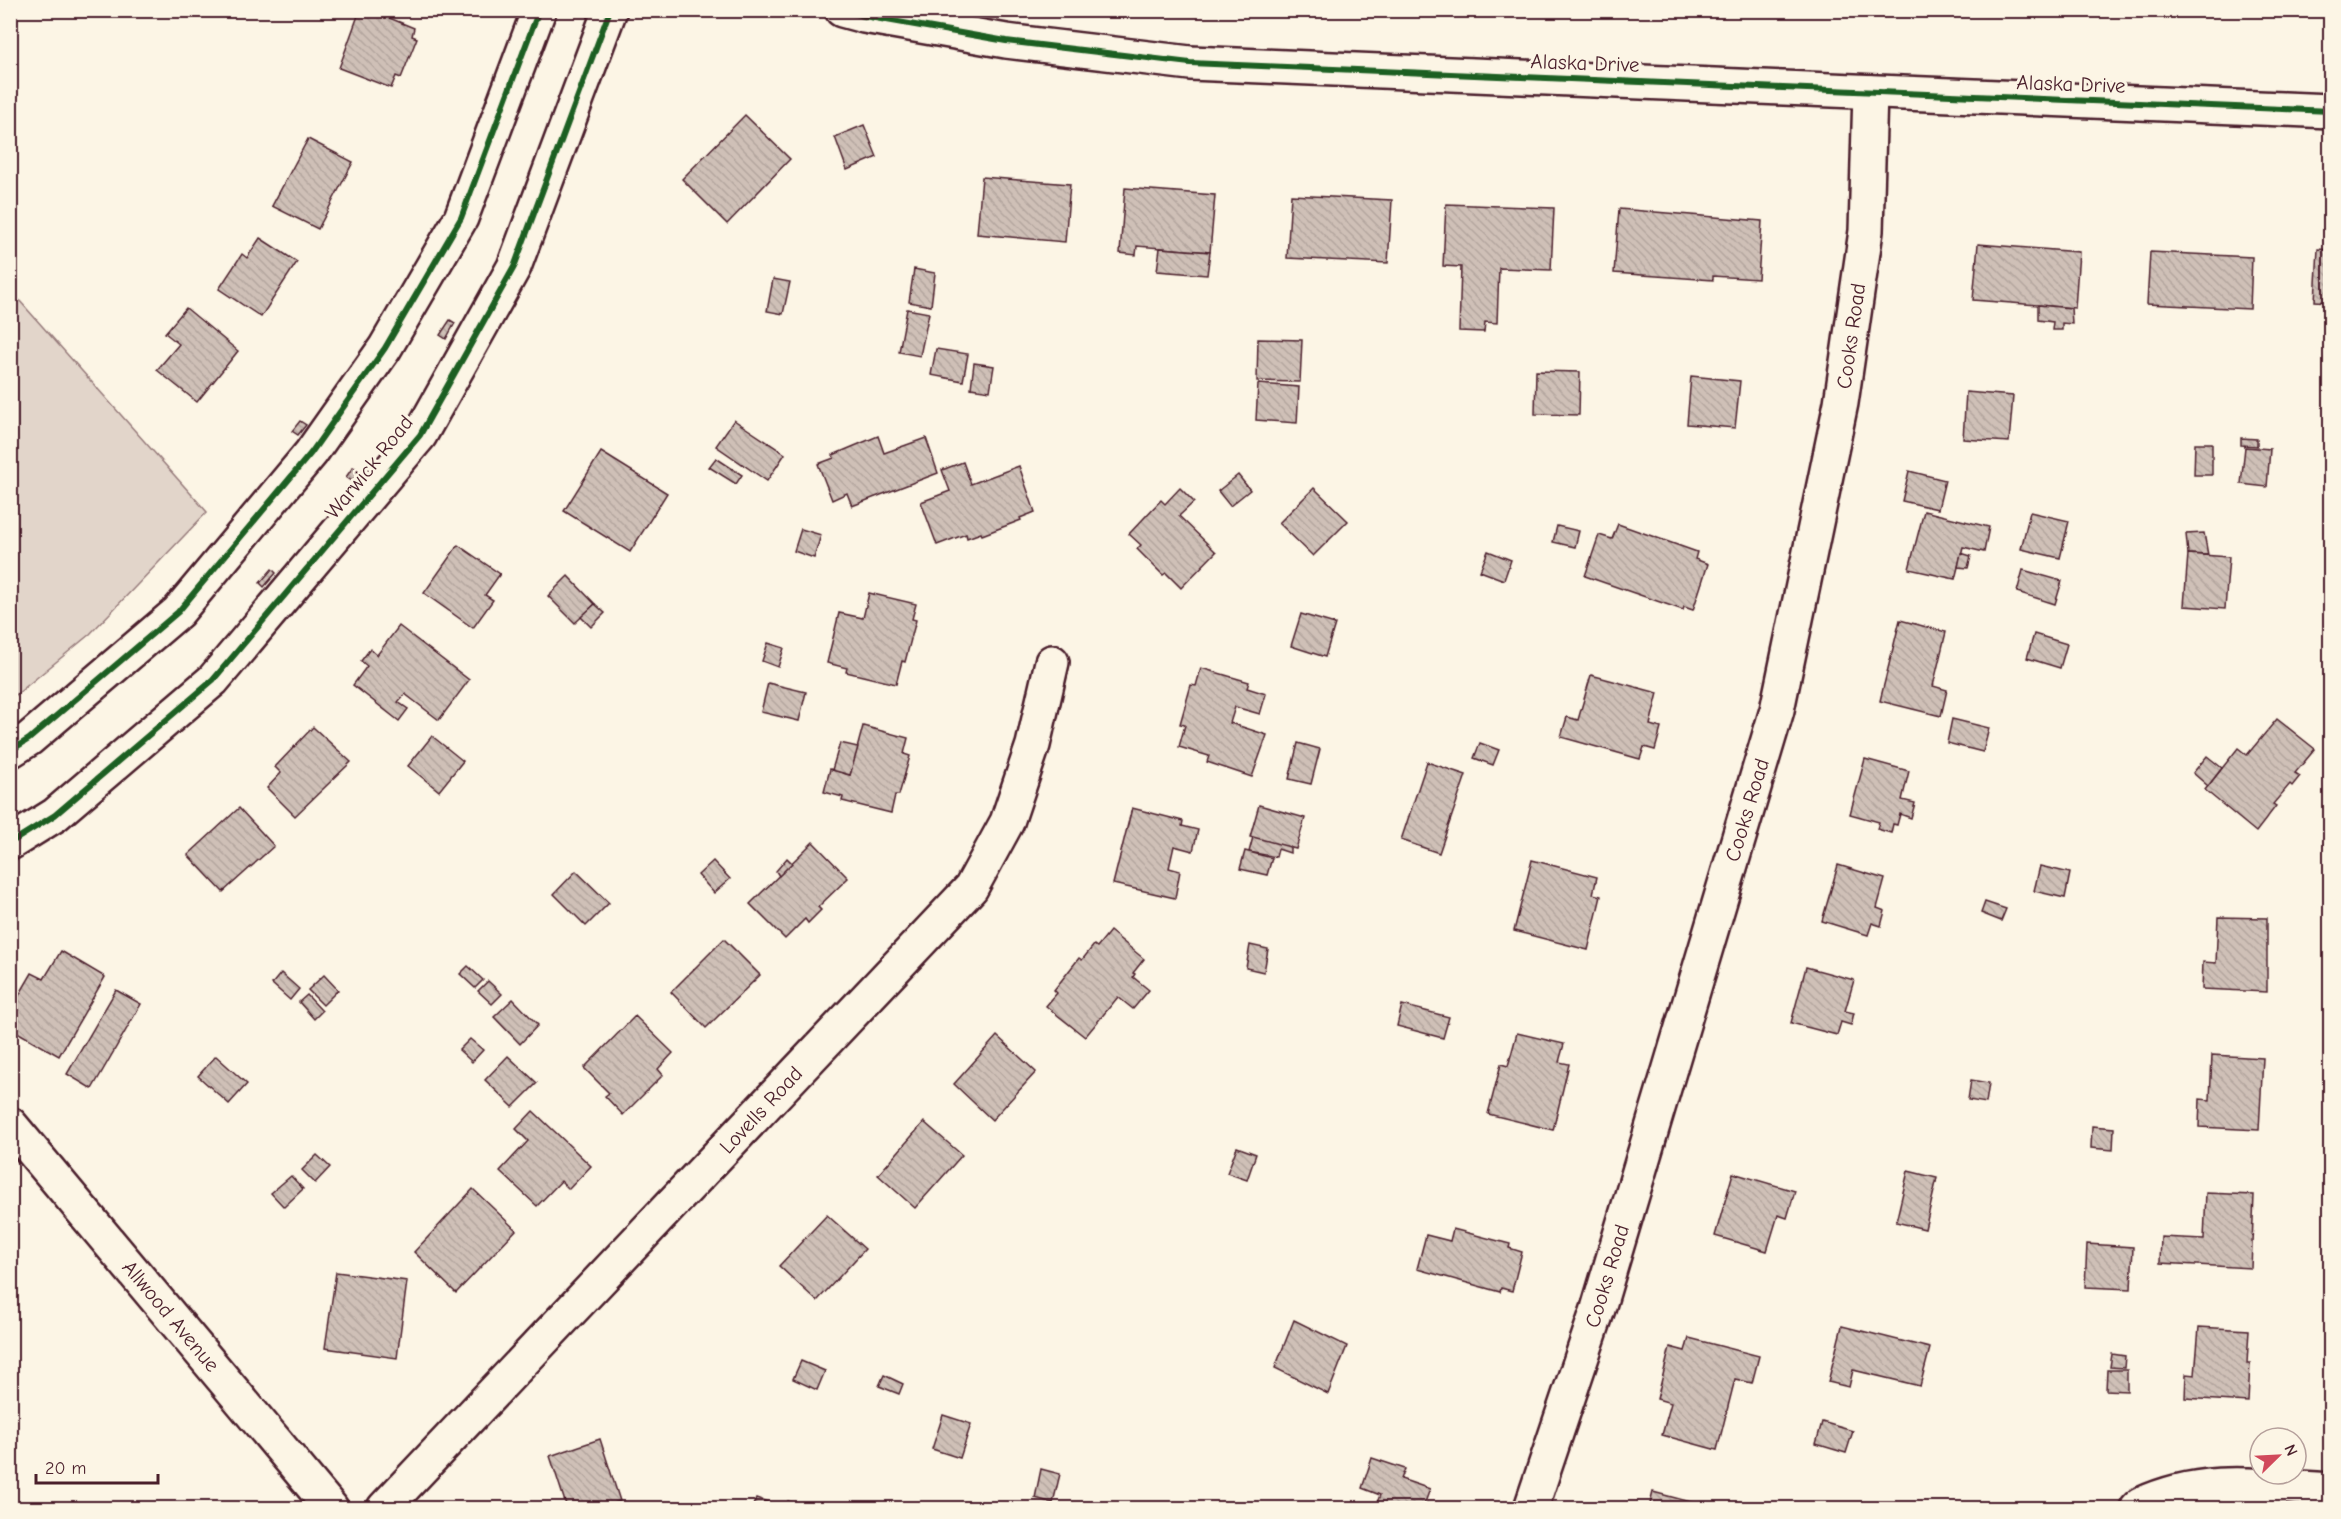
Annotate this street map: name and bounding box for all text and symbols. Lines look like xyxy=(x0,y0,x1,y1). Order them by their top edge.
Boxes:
street label: Alaska Drive xyxy=(1530,49,1640,77)
street label: Alaska Drive xyxy=(2016,70,2126,98)
street label: Cooks Road xyxy=(1832,282,1870,390)
street label: Warwick Road xyxy=(320,411,418,523)
street label: Cooks Road xyxy=(1720,756,1774,864)
street label: Lovells Road xyxy=(715,1062,807,1158)
street label: Cooks Road xyxy=(1580,1222,1634,1330)
street label: Allwood Avenue xyxy=(117,1255,225,1377)
north arrow xyxy=(2248,1426,2308,1486)
text: N xyxy=(2280,1442,2301,1459)
scale bar xyxy=(36,1447,158,1485)
text: 20 m xyxy=(45,1458,86,1479)

